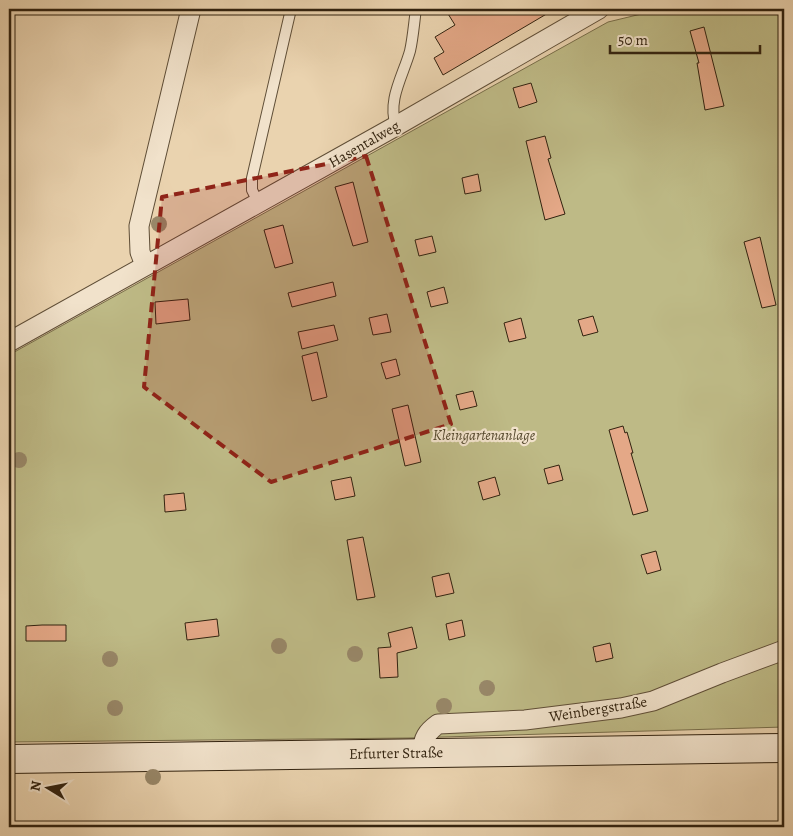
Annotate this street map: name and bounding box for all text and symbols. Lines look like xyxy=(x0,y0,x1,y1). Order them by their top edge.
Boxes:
scale bar xyxy=(610,22,760,54)
text: 50 m xyxy=(618,30,648,50)
street label: Hasentalweg xyxy=(325,115,404,172)
park label: Kleingartenanlage xyxy=(433,425,536,445)
street label: Weinbergstraße xyxy=(547,691,649,727)
street label: Erfurter Straße xyxy=(349,742,444,764)
north arrow xyxy=(22,764,72,814)
text: N xyxy=(25,779,46,793)

